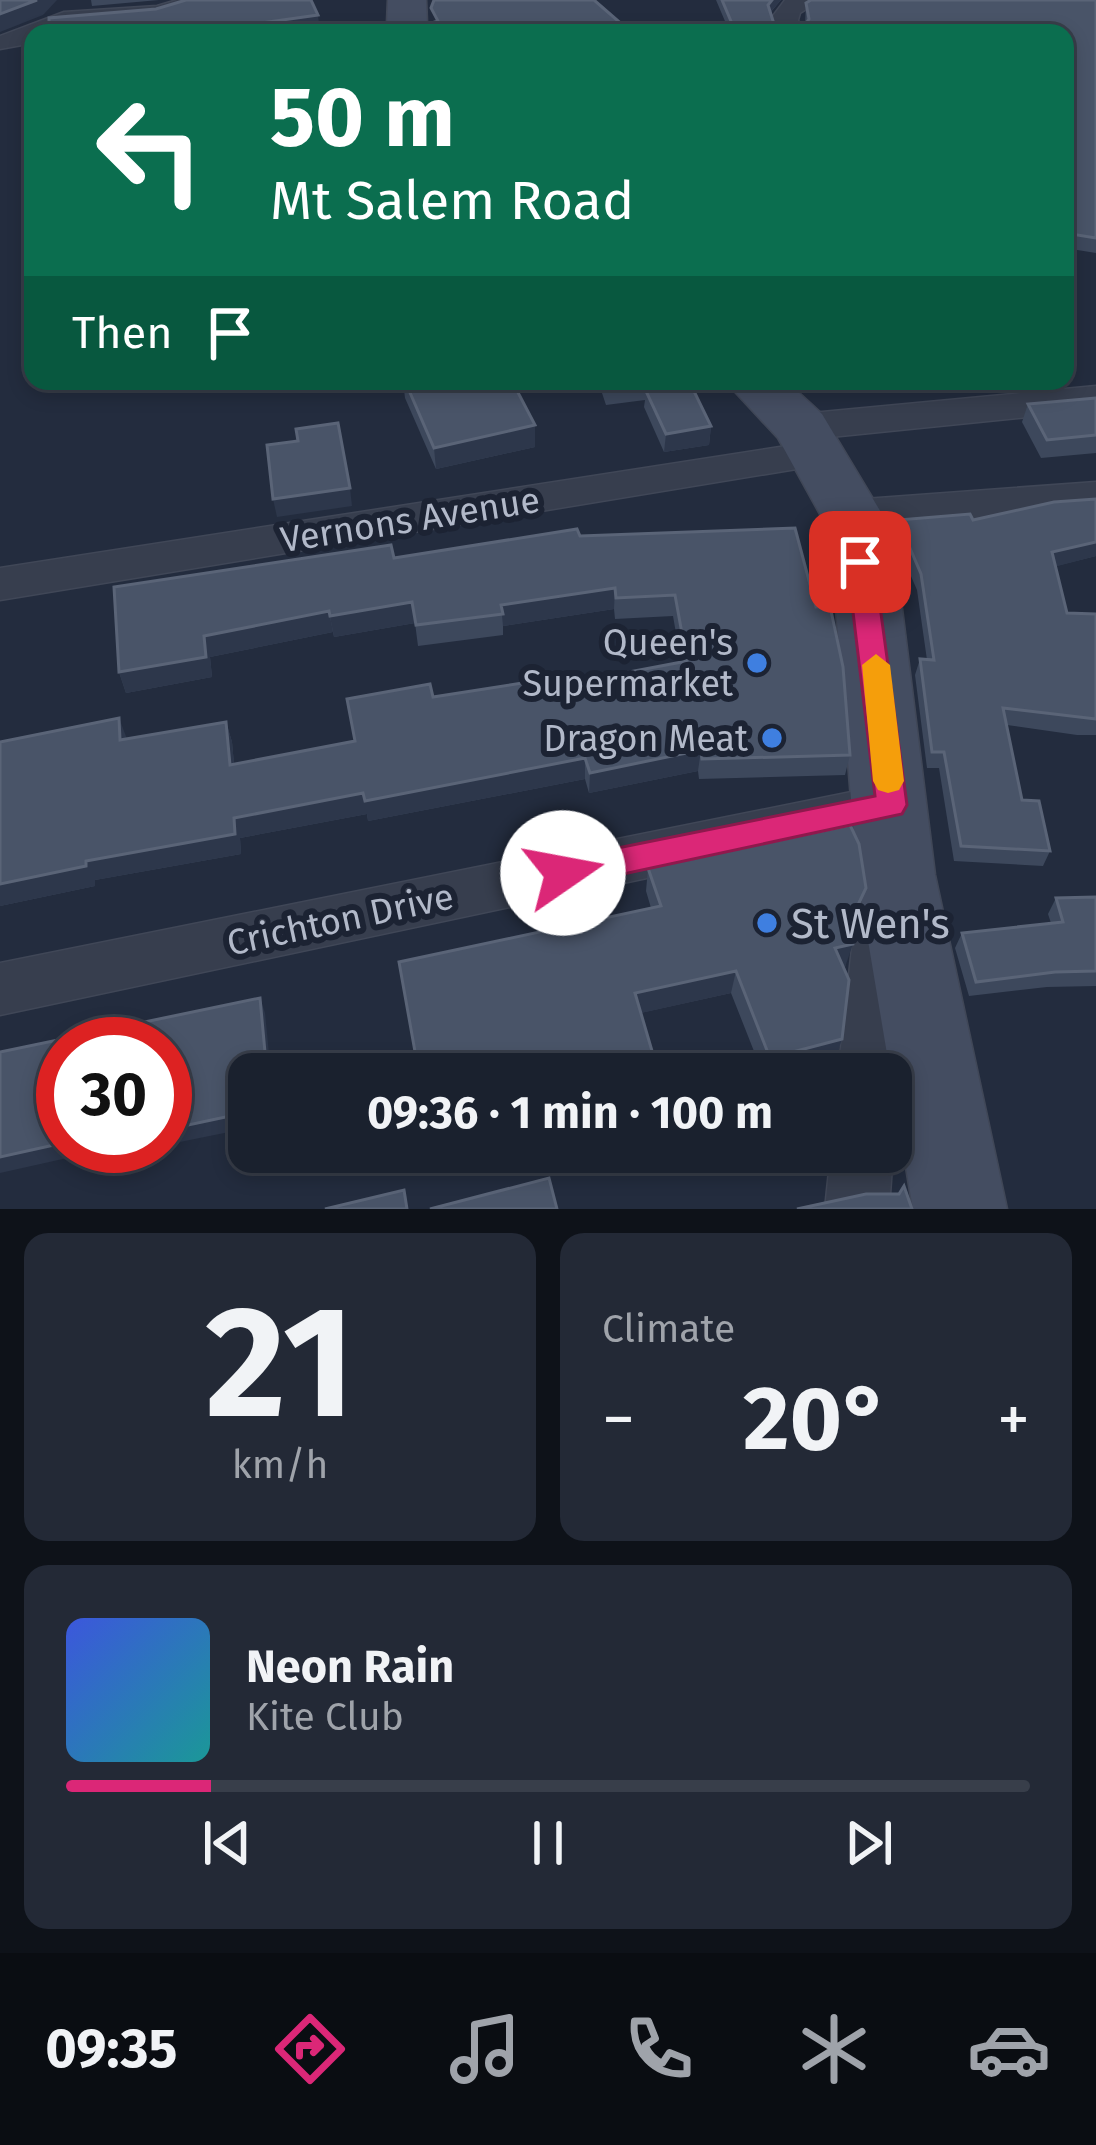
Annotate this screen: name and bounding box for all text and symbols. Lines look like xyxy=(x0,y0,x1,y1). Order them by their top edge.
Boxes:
text: 50 m xyxy=(270,67,455,168)
icon: left xyxy=(72,72,228,228)
text: Mt Salem Road xyxy=(270,169,634,233)
icon: arrive xyxy=(197,300,263,366)
text: Then xyxy=(72,306,173,360)
street label: Vernons Avenue xyxy=(277,478,543,562)
pin xyxy=(809,511,911,613)
icon: arrive xyxy=(827,529,893,595)
place label: Queen's Supermarket xyxy=(522,621,733,706)
marker: Queen's Supermarket xyxy=(744,650,770,676)
place label: Dragon Meat xyxy=(543,717,748,761)
marker: Dragon Meat xyxy=(759,725,785,751)
position arrow xyxy=(500,810,626,936)
street label: Crichton Drive xyxy=(223,874,458,965)
place label: St Wen's xyxy=(791,899,950,949)
marker: St Wen's xyxy=(754,910,780,936)
speed limit sign: 30 xyxy=(36,1017,192,1173)
text: 09:36 · 1 min · 100 m xyxy=(367,1086,773,1140)
text: 21 xyxy=(205,1270,355,1457)
text: Climate xyxy=(602,1306,735,1352)
text: 20° xyxy=(743,1365,889,1473)
text: − xyxy=(602,1380,635,1459)
text: + xyxy=(997,1380,1030,1459)
text: km/h xyxy=(232,1442,328,1488)
text: Neon Rain xyxy=(246,1640,454,1694)
text: Kite Club xyxy=(246,1694,404,1740)
icon: previous xyxy=(194,1810,260,1876)
icon: pause xyxy=(515,1810,581,1876)
icon: next xyxy=(836,1810,902,1876)
icon: directions xyxy=(268,2007,352,2091)
icon: music xyxy=(443,2007,527,2091)
icon: phone xyxy=(617,2007,701,2091)
icon: climate xyxy=(792,2007,876,2091)
icon: car xyxy=(967,2007,1051,2091)
text: 09:35 xyxy=(45,2017,177,2081)

